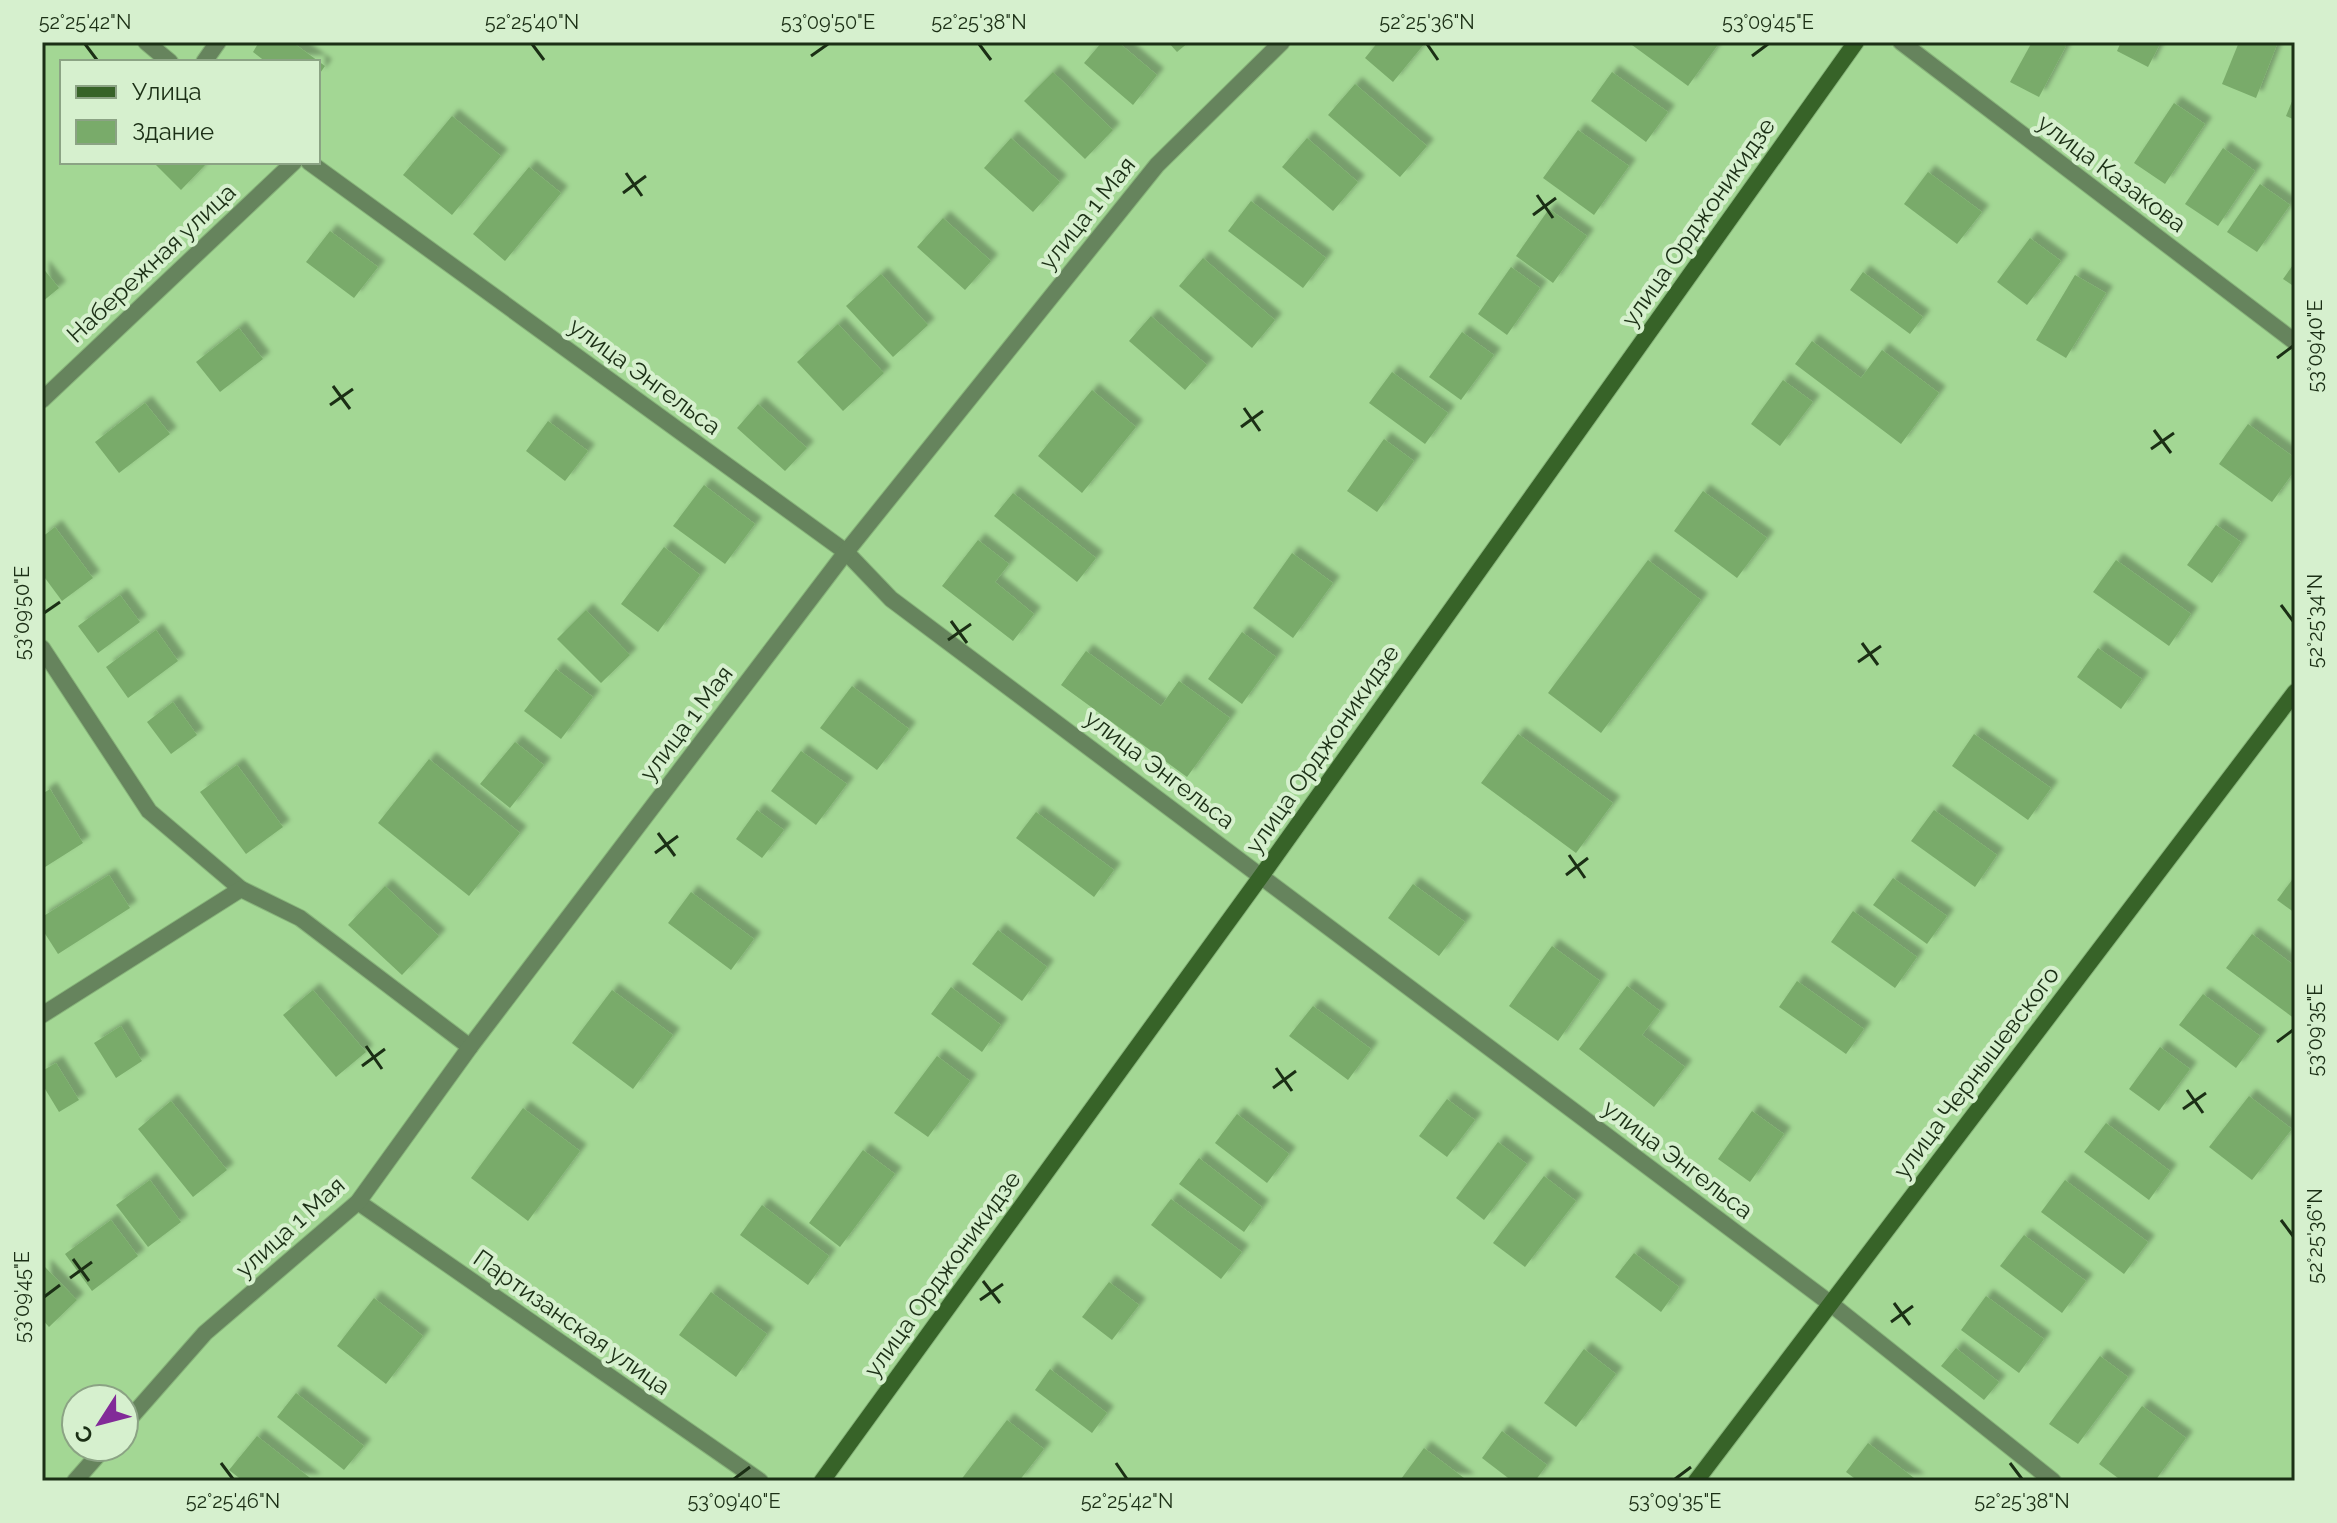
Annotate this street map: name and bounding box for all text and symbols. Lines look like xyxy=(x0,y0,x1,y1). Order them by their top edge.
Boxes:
text: 52°25'42"N xyxy=(39,10,131,34)
text: 52°25'40"N xyxy=(485,10,579,34)
text: 53°09'50"E xyxy=(781,10,875,34)
text: 52°25'38"N xyxy=(931,10,1027,34)
text: 52°25'36"N xyxy=(1379,10,1475,34)
text: 53°09'45"E xyxy=(1722,10,1814,34)
legend xyxy=(60,60,320,164)
text: Улица xyxy=(132,77,202,106)
street label: улица Казакова xyxy=(2032,108,2192,238)
street label: улица Орджоникидзе xyxy=(1615,112,1781,332)
text: Здание xyxy=(132,117,214,146)
street label: улица 1 Мая xyxy=(1033,151,1141,275)
street label: Набережная улица xyxy=(61,177,241,349)
text: 53°09'40"E xyxy=(2303,299,2327,393)
street label: улица Энгельса xyxy=(563,311,727,441)
text: 53°09'50"E xyxy=(10,566,34,660)
text: 52°25'34"N xyxy=(2303,574,2327,668)
street label: улица Орджоникидзе xyxy=(1239,639,1405,859)
street label: улица 1 Мая xyxy=(633,660,739,786)
street label: улица Энгельса xyxy=(1079,703,1241,835)
street label: улица Чернышевского xyxy=(1887,960,2065,1184)
text: 53°09'35"E xyxy=(2303,983,2327,1077)
street label: улица Энгельса xyxy=(1597,1093,1759,1225)
street label: улица Орджоникидзе xyxy=(857,1165,1027,1383)
street label: улица 1 Мая xyxy=(229,1170,351,1284)
text: 52°25'36"N xyxy=(2303,1188,2327,1284)
street label: Партизанская улица xyxy=(468,1243,676,1401)
text: 53°09'45"E xyxy=(10,1251,34,1343)
north arrow xyxy=(60,1383,140,1463)
text: С xyxy=(69,1421,99,1449)
text: 52°25'46"N xyxy=(186,1489,280,1513)
text: 53°09'40"E xyxy=(687,1489,781,1513)
text: 52°25'42"N xyxy=(1081,1489,1173,1513)
text: 53°09'35"E xyxy=(1628,1489,1722,1513)
text: 52°25'38"N xyxy=(1974,1489,2070,1513)

